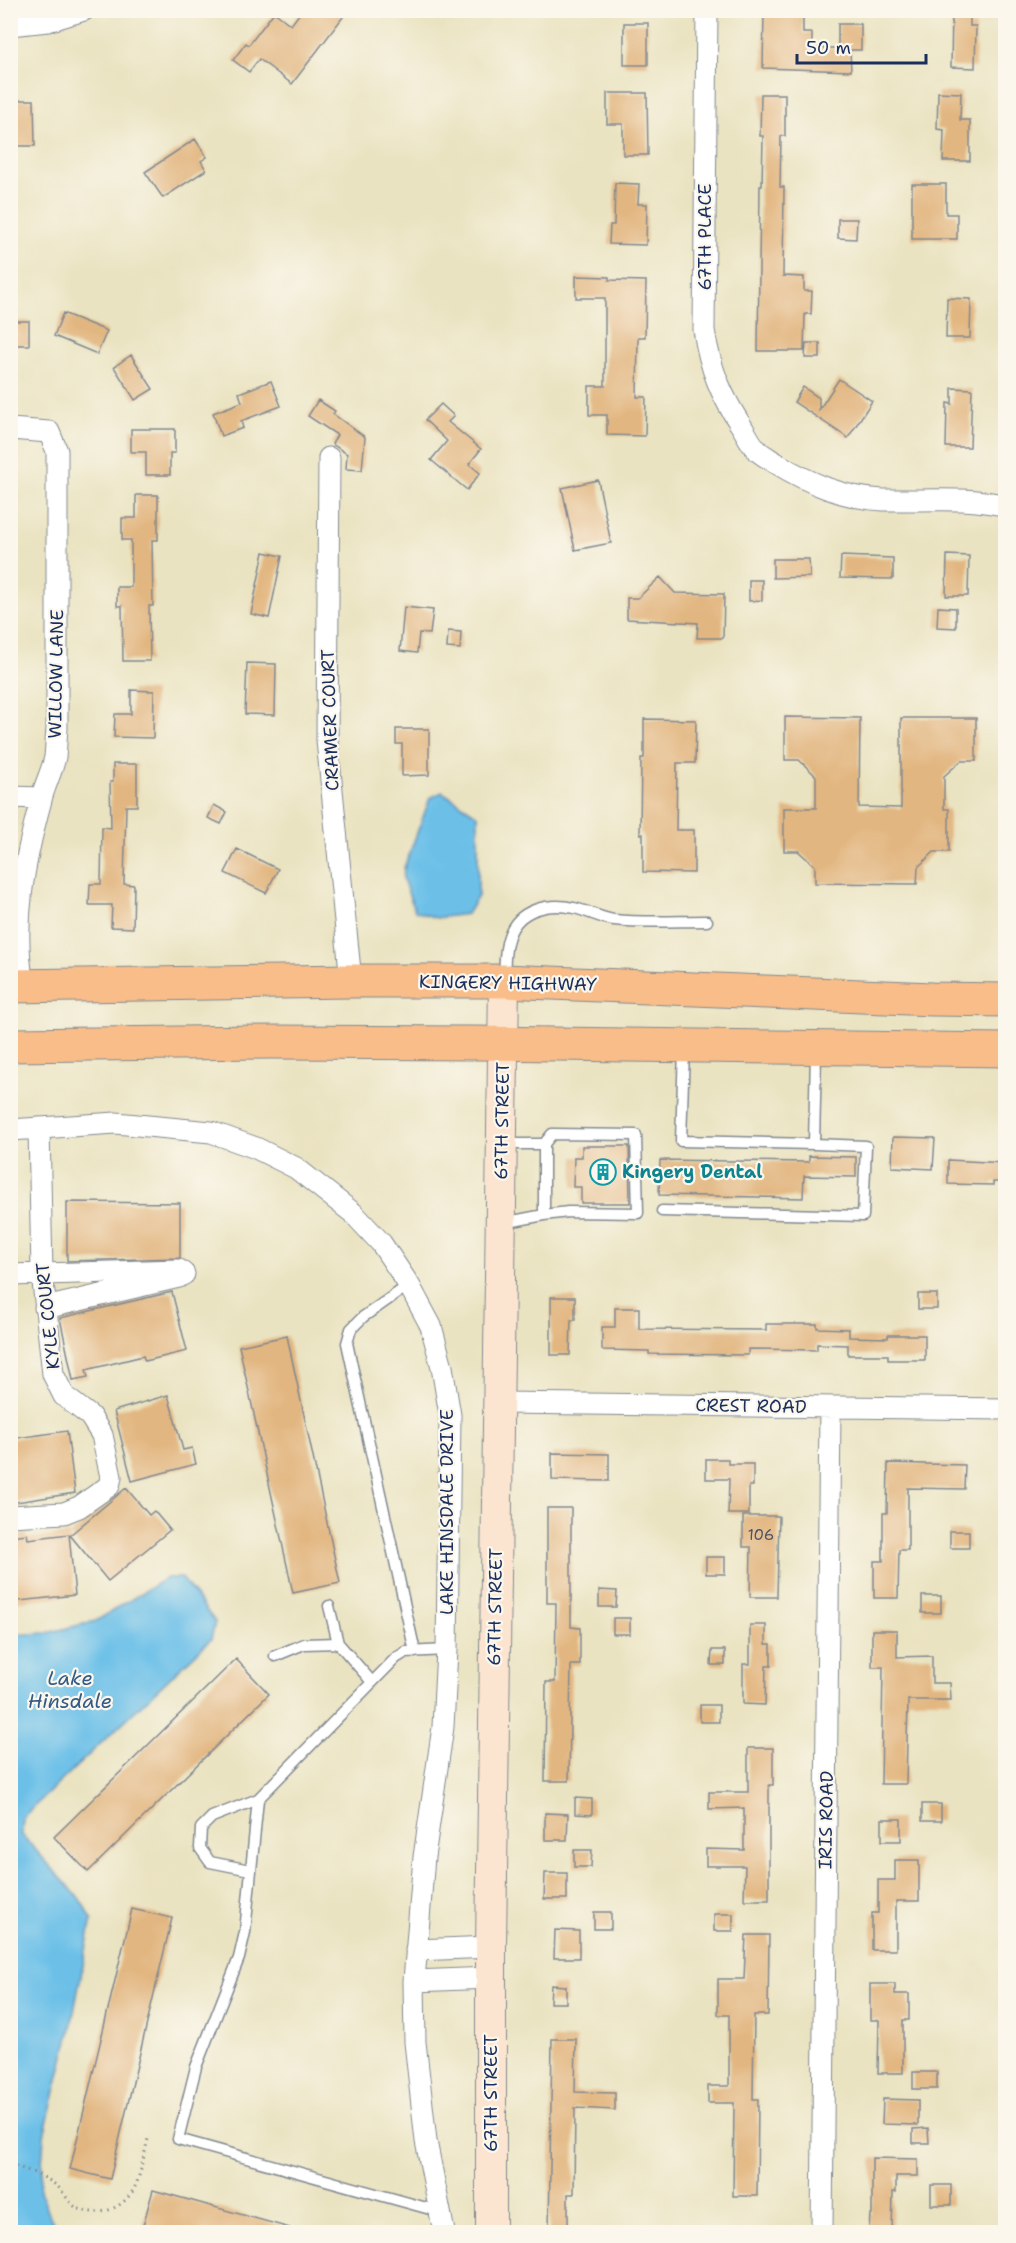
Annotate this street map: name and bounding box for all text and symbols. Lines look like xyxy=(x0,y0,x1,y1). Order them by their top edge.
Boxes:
scale bar xyxy=(797,27,926,65)
text: 50 m xyxy=(806,36,851,60)
street label: 67TH PLACE xyxy=(693,184,717,290)
street label: WILLOW LANE xyxy=(43,609,69,739)
street label: CRAMER COURT xyxy=(316,649,344,791)
street label: KINGERY HIGHWAY xyxy=(419,969,597,997)
street label: 67TH STREET xyxy=(489,1062,515,1180)
building icon: Kingery Dental xyxy=(588,1157,618,1187)
place label: Kingery Dental xyxy=(622,1160,762,1184)
street label: KYLE COURT xyxy=(30,1261,66,1371)
street label: CREST ROAD xyxy=(695,1393,807,1419)
street label: LAKE HINSDALE DRIVE xyxy=(435,1409,459,1615)
house number: 106 xyxy=(748,1525,774,1545)
street label: 67TH STREET xyxy=(482,1548,508,1666)
water label: Lake Hinsdale xyxy=(28,1665,112,1714)
street label: IRIS ROAD xyxy=(813,1770,839,1869)
street label: 67TH STREET xyxy=(479,2034,503,2152)

